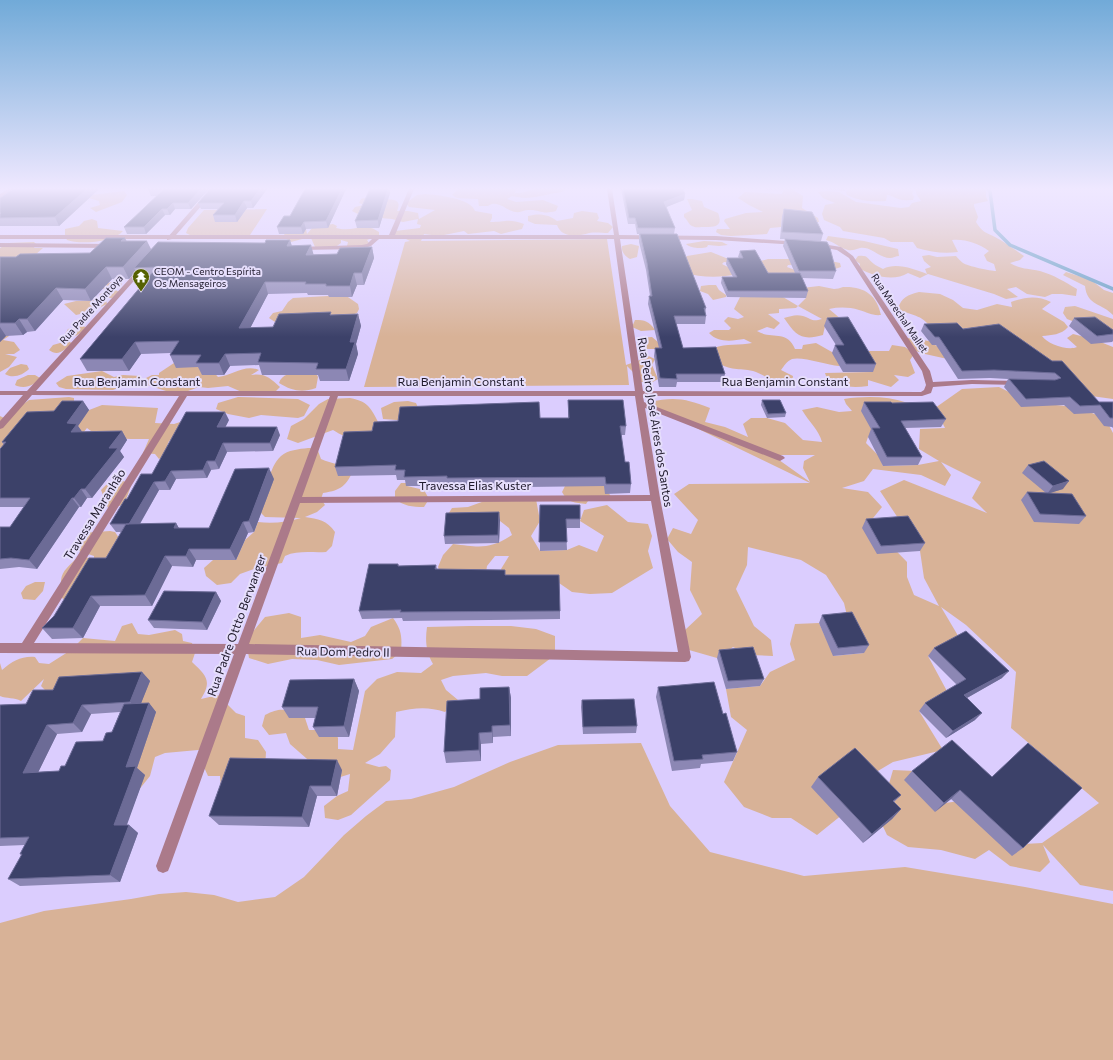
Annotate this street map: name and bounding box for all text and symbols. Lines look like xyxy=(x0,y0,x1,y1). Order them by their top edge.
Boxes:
place label: CEOM - Centro Espírita Os Mensageiros xyxy=(154,265,261,289)
temple icon: CEOM - Centro Espírita Os Mensageiros xyxy=(131,267,151,292)
street label: Rua Marechal Mallet xyxy=(869,271,931,355)
street label: Rua Padre Montoya xyxy=(57,272,125,346)
street label: Rua Pedro José Aires dos Santos xyxy=(635,336,676,508)
street label: Rua Benjamin Constant xyxy=(74,374,201,388)
street label: Rua Benjamin Constant xyxy=(398,374,525,388)
street label: Rua Benjamin Constant xyxy=(722,374,849,388)
street label: Travessa Maranhão xyxy=(60,466,128,562)
street label: Travessa Elias Kuster xyxy=(419,478,531,492)
street label: Rua Padre Ottto Berwanger xyxy=(204,552,268,698)
street label: Rua Dom Pedro II xyxy=(296,643,390,659)

